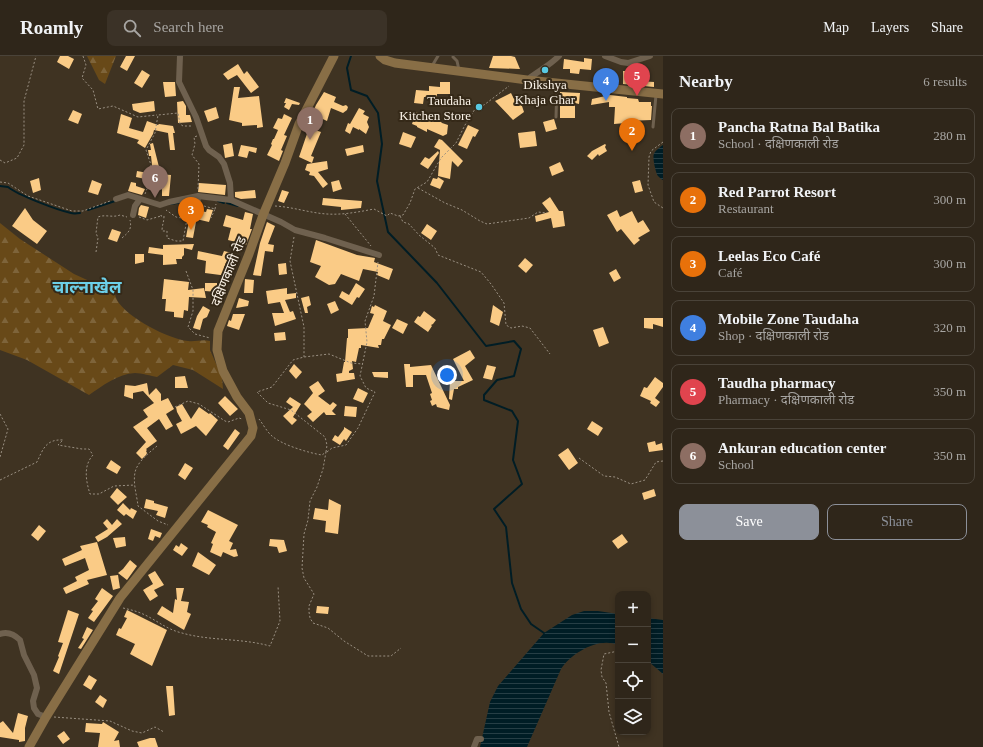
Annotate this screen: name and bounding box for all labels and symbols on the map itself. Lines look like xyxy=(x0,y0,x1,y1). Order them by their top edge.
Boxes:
pin: 5 xyxy=(624,63,650,96)
marker: Dikshya Khaja Ghar xyxy=(540,65,550,75)
pin: 4 xyxy=(593,68,619,101)
place label: Dikshya Khaja Ghar xyxy=(515,77,576,107)
place label: Taudaha Kitchen Store xyxy=(399,93,471,123)
marker: Taudaha Kitchen Store xyxy=(474,102,484,112)
pin: 1 xyxy=(297,107,323,140)
pin: 2 xyxy=(619,118,645,151)
pin: 6 xyxy=(142,165,168,198)
pin: 3 xyxy=(178,197,204,230)
street label: दक्षिणकाली रोड xyxy=(208,233,250,308)
district label: चाल्नाखेल xyxy=(53,277,122,297)
your location xyxy=(437,365,457,385)

